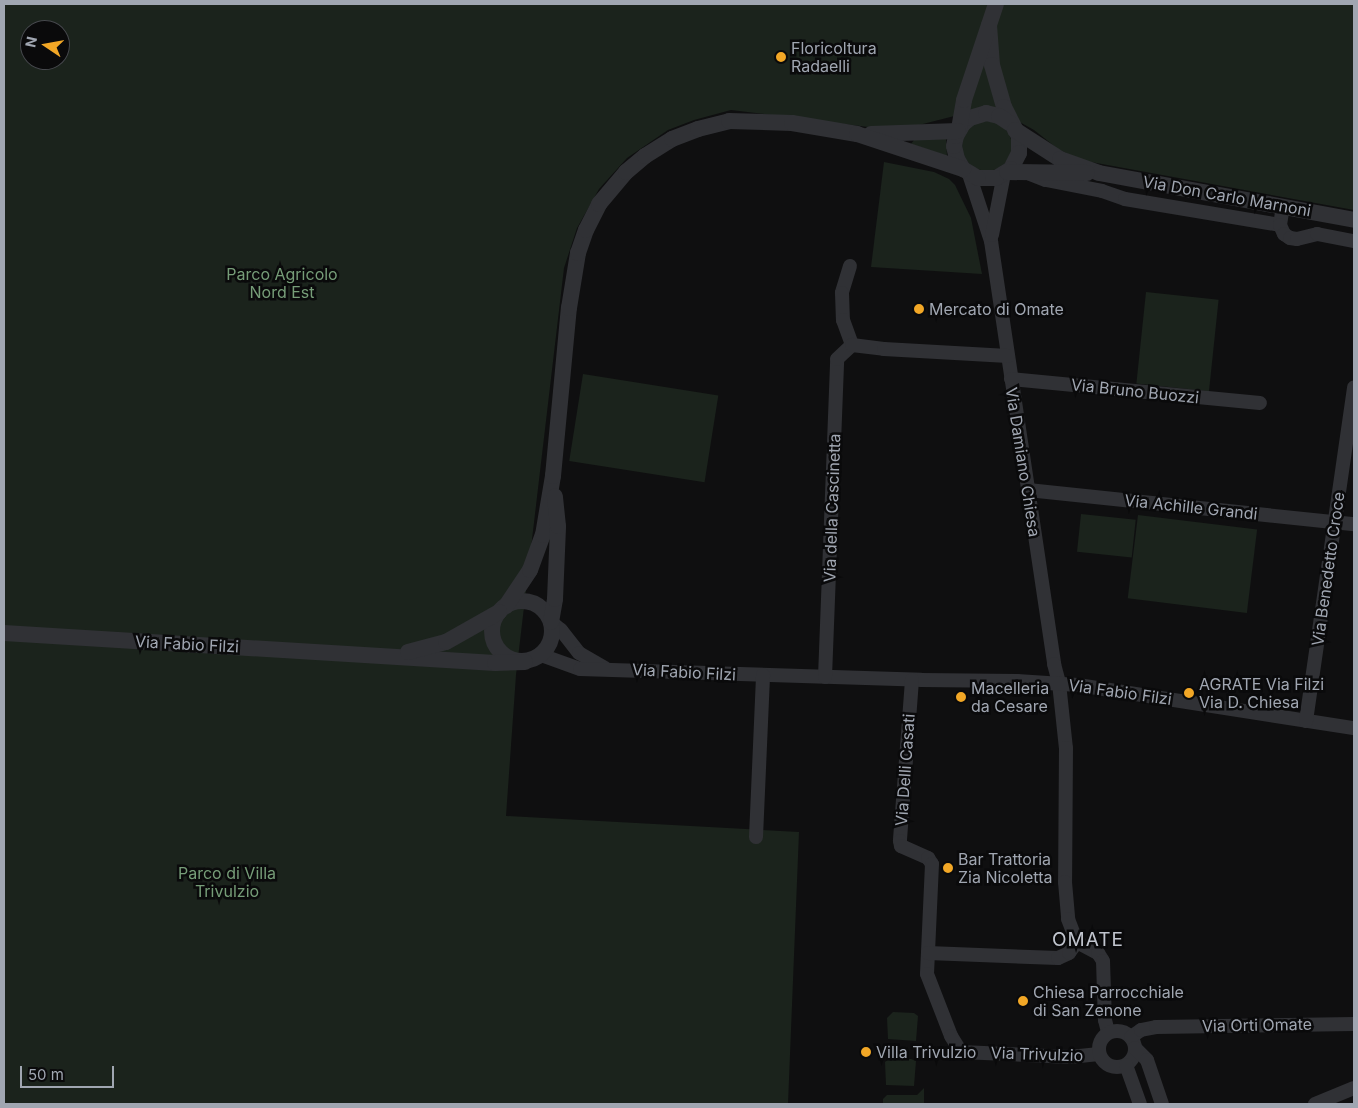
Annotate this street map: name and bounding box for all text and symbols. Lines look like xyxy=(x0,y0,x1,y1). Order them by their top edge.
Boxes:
north arrow xyxy=(20,20,70,70)
text: N xyxy=(21,35,40,49)
place label: Floricoltura Radaelli xyxy=(791,38,877,76)
marker: Floricoltura Radaelli xyxy=(775,51,787,63)
street label: Via Don Carlo Marnoni xyxy=(1141,172,1313,220)
park label: Parco Agricolo Nord Est xyxy=(226,264,338,302)
place label: Mercato di Omate xyxy=(929,299,1064,319)
marker: Mercato di Omate xyxy=(913,303,925,315)
street label: Via Bruno Buozzi xyxy=(1070,375,1200,407)
street label: Via Damiano Chiesa xyxy=(1002,386,1044,538)
street label: Via della Cascinetta xyxy=(820,433,844,583)
street label: Via Achille Grandi xyxy=(1124,490,1258,524)
street label: Via Benedetto Croce xyxy=(1308,491,1348,647)
street label: Via Fabio Filzi xyxy=(135,632,239,656)
street label: Via Fabio Filzi xyxy=(632,660,736,684)
place label: AGRATE Via Filzi Via D. Chiesa xyxy=(1199,674,1324,712)
street label: Via Fabio Filzi xyxy=(1067,675,1173,709)
place label: Macelleria da Cesare xyxy=(971,678,1049,716)
marker: AGRATE Via Filzi Via D. Chiesa xyxy=(1183,687,1195,699)
marker: Macelleria da Cesare xyxy=(955,691,967,703)
street label: Via Delli Casati xyxy=(891,713,919,827)
place label: Bar Trattoria Zia Nicoletta xyxy=(958,849,1052,887)
marker: Bar Trattoria Zia Nicoletta xyxy=(942,862,954,874)
park label: Parco di Villa Trivulzio xyxy=(178,863,276,901)
district label: OMATE xyxy=(1051,929,1125,951)
place label: Chiesa Parrocchiale di San Zenone xyxy=(1033,982,1184,1020)
marker: Chiesa Parrocchiale di San Zenone xyxy=(1017,995,1029,1007)
street label: Via Orti Omate xyxy=(1202,1014,1312,1036)
place label: Villa Trivulzio xyxy=(876,1042,976,1062)
street label: Via Trivulzio xyxy=(990,1043,1084,1065)
marker: Villa Trivulzio xyxy=(860,1046,872,1058)
scale bar xyxy=(22,1056,116,1088)
text: 50 m xyxy=(28,1065,64,1084)

